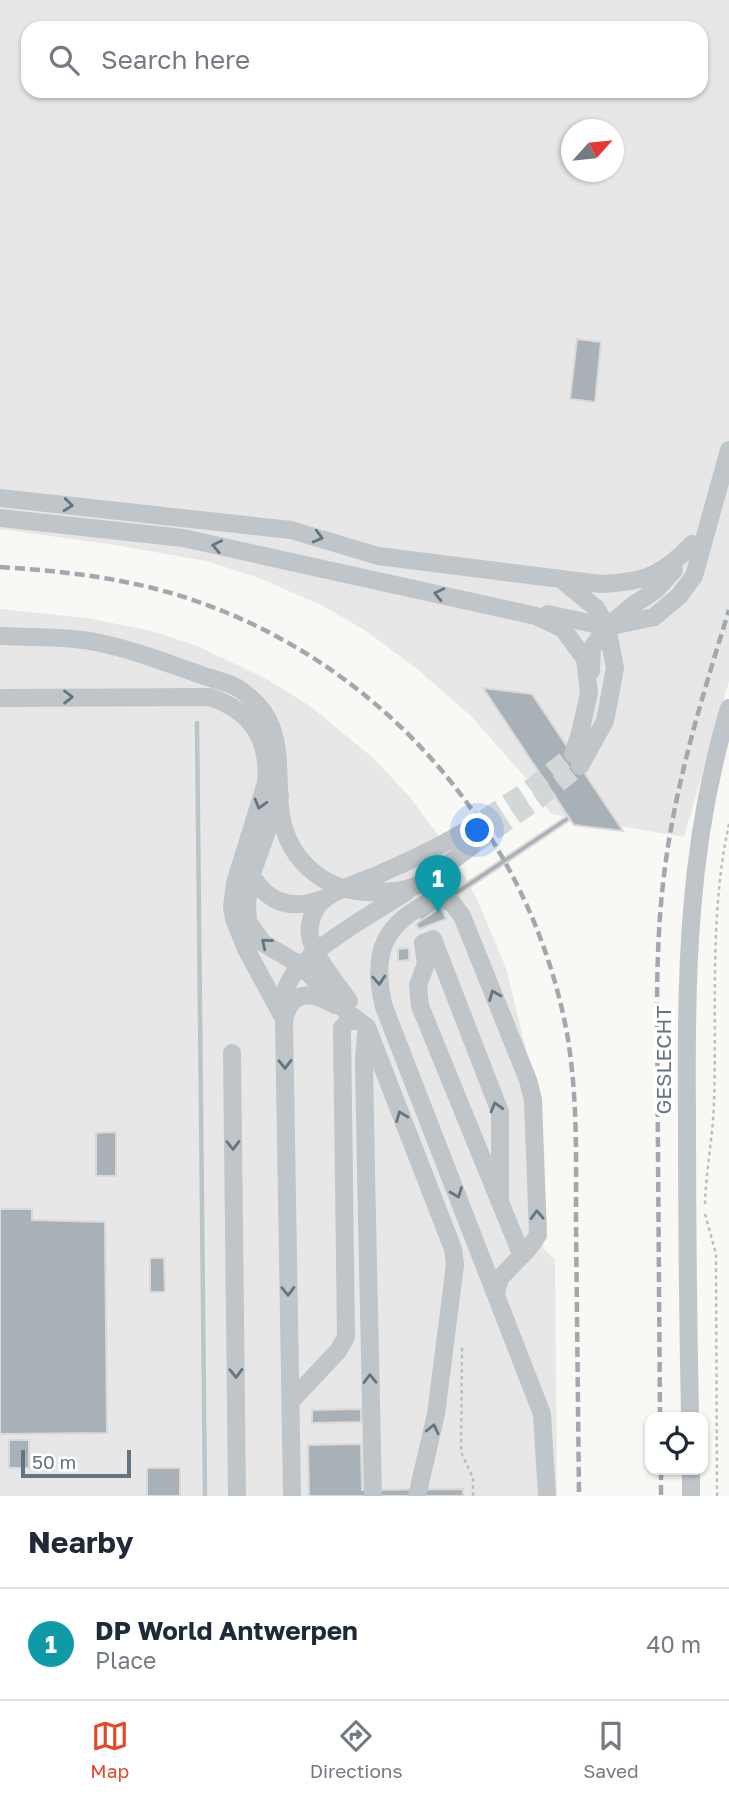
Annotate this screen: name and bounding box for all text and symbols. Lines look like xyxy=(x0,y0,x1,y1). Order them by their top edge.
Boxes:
search box xyxy=(21,21,708,98)
icon: search xyxy=(45,41,83,79)
text: Search here xyxy=(101,44,250,75)
north arrow xyxy=(561,119,624,182)
one-way arrow xyxy=(63,497,74,512)
one-way arrow xyxy=(311,528,323,543)
one-way arrow xyxy=(211,539,223,554)
one-way arrow xyxy=(433,588,445,603)
one-way arrow xyxy=(63,689,74,705)
one-way arrow xyxy=(253,798,268,810)
your location xyxy=(460,813,494,847)
pin: 1 xyxy=(415,855,461,913)
one-way arrow xyxy=(261,939,274,951)
one-way arrow xyxy=(372,975,387,986)
one-way arrow xyxy=(488,990,502,1003)
street label: GESLECHT xyxy=(650,1006,676,1115)
one-way arrow xyxy=(277,1059,293,1070)
one-way arrow xyxy=(490,1101,505,1113)
one-way arrow xyxy=(395,1110,409,1122)
one-way arrow xyxy=(225,1141,241,1151)
one-way arrow xyxy=(448,1187,462,1199)
one-way arrow xyxy=(530,1210,545,1221)
one-way arrow xyxy=(281,1286,296,1297)
one-way arrow xyxy=(228,1368,244,1379)
one-way arrow xyxy=(363,1373,378,1384)
map controls xyxy=(645,1412,708,1475)
button: locate xyxy=(645,1412,708,1475)
one-way arrow xyxy=(424,1424,439,1436)
scale bar xyxy=(21,1447,131,1479)
text: 50 m xyxy=(32,1450,76,1473)
text: Nearby xyxy=(28,1524,133,1560)
text: DP World Antwerpen xyxy=(95,1615,358,1646)
text: 1 xyxy=(45,1630,57,1658)
text: 40 m xyxy=(647,1630,701,1658)
text: Place xyxy=(95,1646,156,1674)
tab: Map xyxy=(90,1717,129,1782)
tab: Directions xyxy=(310,1717,403,1782)
tab: Saved xyxy=(583,1717,639,1782)

